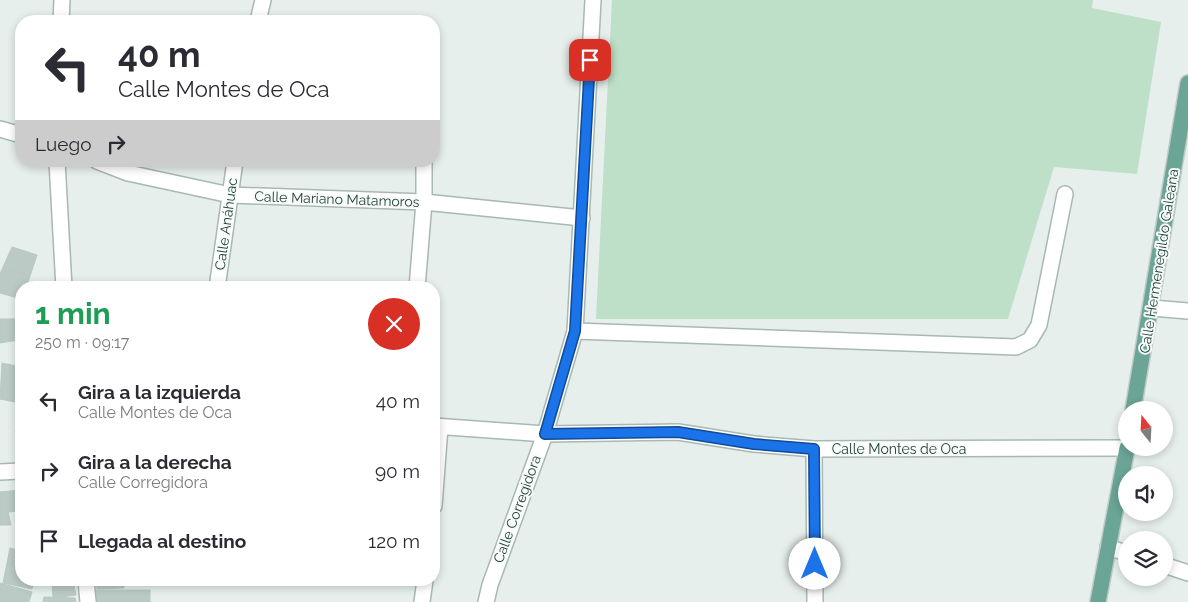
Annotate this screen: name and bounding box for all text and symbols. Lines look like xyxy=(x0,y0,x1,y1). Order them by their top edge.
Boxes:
text: 40 m xyxy=(118,34,200,75)
icon: left xyxy=(35,35,100,100)
pin xyxy=(569,39,611,81)
icon: arrive xyxy=(576,46,604,74)
text: Calle Montes de Oca xyxy=(118,76,330,102)
icon: right xyxy=(102,130,130,158)
text: Luego xyxy=(35,133,92,155)
street label: Calle Hermenegildo Galeana xyxy=(1136,168,1182,354)
street label: Calle Anáhuac xyxy=(212,176,240,271)
street label: Calle Mariano Matamoros xyxy=(254,188,420,210)
text: 1 min xyxy=(35,296,111,331)
button: close xyxy=(368,298,420,350)
text: 250 m · 09:17 xyxy=(35,333,129,352)
text: Gira a la izquierda xyxy=(78,381,241,403)
icon: left xyxy=(35,387,63,415)
text: 40 m xyxy=(376,390,420,412)
north arrow xyxy=(1118,401,1172,456)
map controls xyxy=(1118,401,1173,586)
text: Calle Montes de Oca xyxy=(78,403,232,422)
street label: Calle Montes de Oca xyxy=(832,441,966,457)
text: Gira a la derecha xyxy=(78,451,232,473)
street label: Calle Corregidora xyxy=(490,453,544,565)
icon: right xyxy=(35,457,63,485)
text: 90 m xyxy=(375,460,420,482)
button: sound xyxy=(1118,466,1173,521)
text: Calle Corregidora xyxy=(78,473,208,492)
icon: arrive xyxy=(35,527,63,555)
text: Llegada al destino xyxy=(78,530,246,552)
text: 120 m xyxy=(368,530,420,552)
button: layers xyxy=(1118,531,1173,586)
position arrow xyxy=(788,537,840,589)

